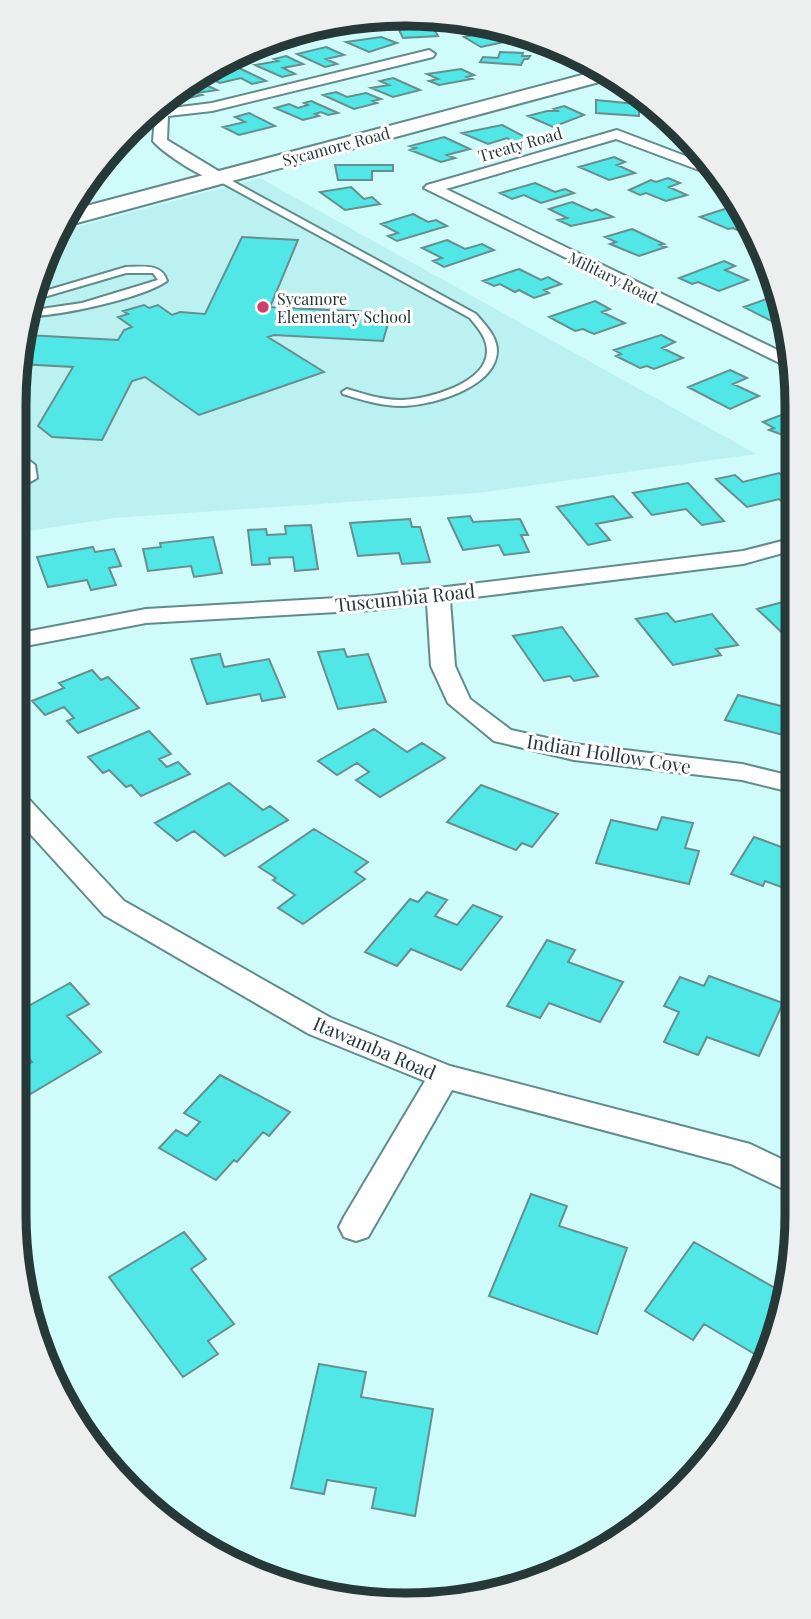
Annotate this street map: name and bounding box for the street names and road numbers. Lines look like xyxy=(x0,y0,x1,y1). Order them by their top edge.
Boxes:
street label: Sycamore Road xyxy=(280,122,392,170)
street label: Treaty Road xyxy=(476,122,564,166)
street label: Military Road xyxy=(565,246,661,308)
street label: Tuscumbia Road xyxy=(334,577,476,617)
street label: Indian Hollow Cove xyxy=(525,727,693,779)
street label: Itawamba Road xyxy=(310,1009,440,1085)

